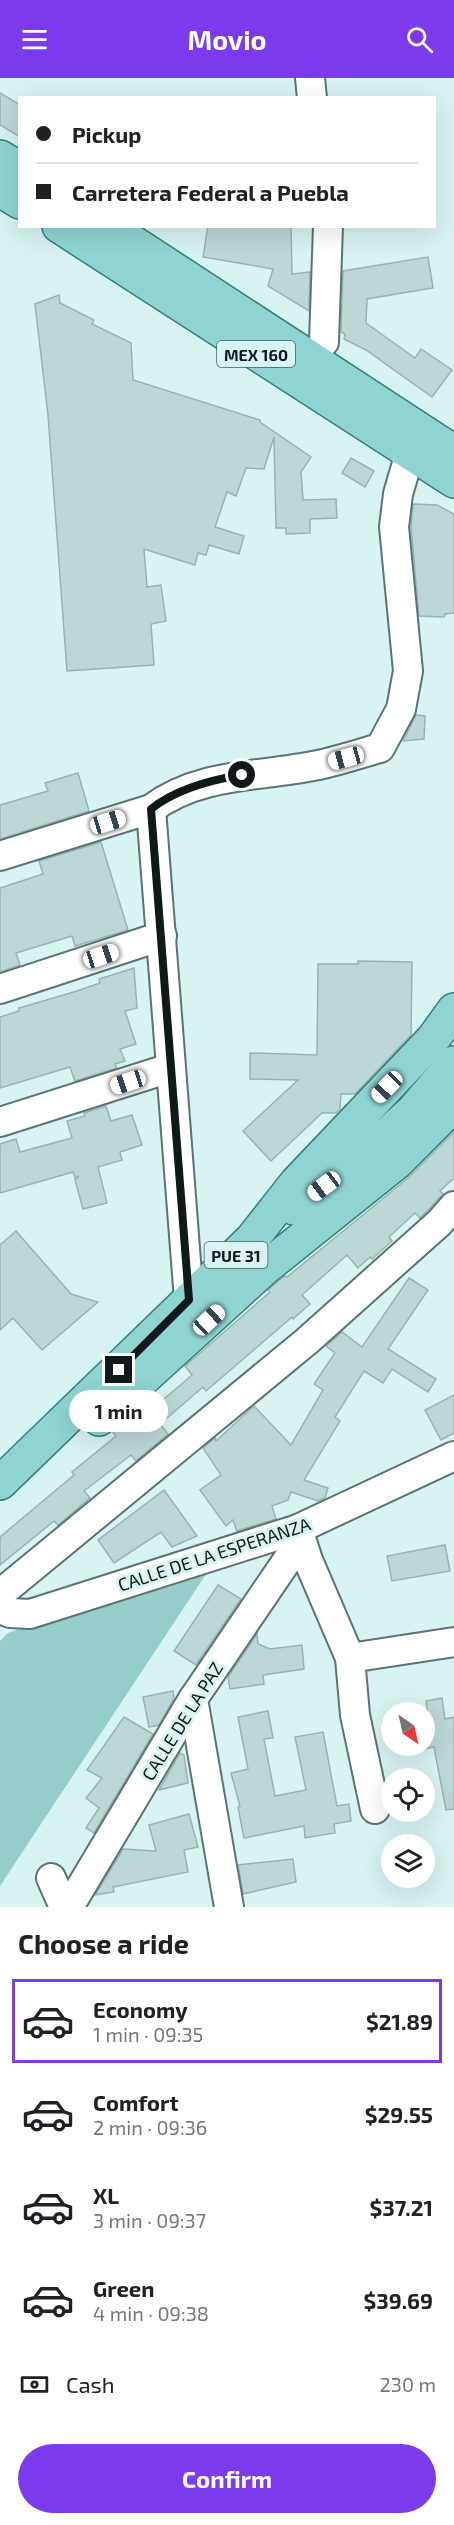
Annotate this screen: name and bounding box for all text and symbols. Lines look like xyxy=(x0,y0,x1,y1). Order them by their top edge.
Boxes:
icon: menu xyxy=(18,23,51,56)
text: Movio xyxy=(187,23,267,55)
icon: search xyxy=(403,23,436,56)
text: Pickup xyxy=(72,121,141,147)
text: Carretera Federal a Puebla xyxy=(72,179,349,205)
road number: MEX 160 xyxy=(217,341,295,367)
car xyxy=(326,745,366,771)
route start xyxy=(228,761,255,788)
car xyxy=(88,808,128,836)
car xyxy=(81,942,121,970)
car xyxy=(108,1068,148,1096)
car xyxy=(368,1068,406,1106)
car xyxy=(304,1168,344,1204)
road number: PUE 31 xyxy=(204,1242,268,1268)
car xyxy=(190,1301,228,1339)
route end xyxy=(105,1356,132,1383)
callout: 1 min xyxy=(70,1391,168,1433)
text: 1 min xyxy=(94,1399,143,1423)
street label: CALLE DE LA ESPERANZA xyxy=(115,1512,314,1596)
street label: CALLE DE LA PAZ xyxy=(137,1658,227,1784)
north arrow xyxy=(381,1702,435,1756)
map controls xyxy=(381,1702,435,1888)
button: locate xyxy=(381,1768,435,1822)
button: layers xyxy=(381,1834,435,1888)
text: Choose a ride xyxy=(18,1927,189,1959)
icon: car xyxy=(21,1994,75,2048)
text: Economy xyxy=(93,1996,188,2022)
text: $21.89 xyxy=(366,2008,433,2034)
text: 1 min · 09:35 xyxy=(93,2022,203,2046)
icon: car xyxy=(21,2087,75,2141)
text: Comfort xyxy=(93,2089,178,2115)
text: $29.55 xyxy=(365,2101,433,2127)
text: 2 min · 09:36 xyxy=(93,2115,207,2139)
icon: car xyxy=(21,2180,75,2234)
text: XL xyxy=(93,2182,119,2208)
text: $37.21 xyxy=(369,2194,433,2220)
text: 3 min · 09:37 xyxy=(93,2208,206,2232)
icon: car xyxy=(21,2273,75,2327)
text: Green xyxy=(93,2275,155,2301)
text: $39.69 xyxy=(363,2287,433,2313)
text: 4 min · 09:38 xyxy=(93,2301,209,2325)
icon: cash xyxy=(18,2368,51,2401)
text: Cash xyxy=(66,2371,115,2397)
text: 230 m xyxy=(380,2372,436,2396)
button: Confirm xyxy=(18,2444,436,2513)

